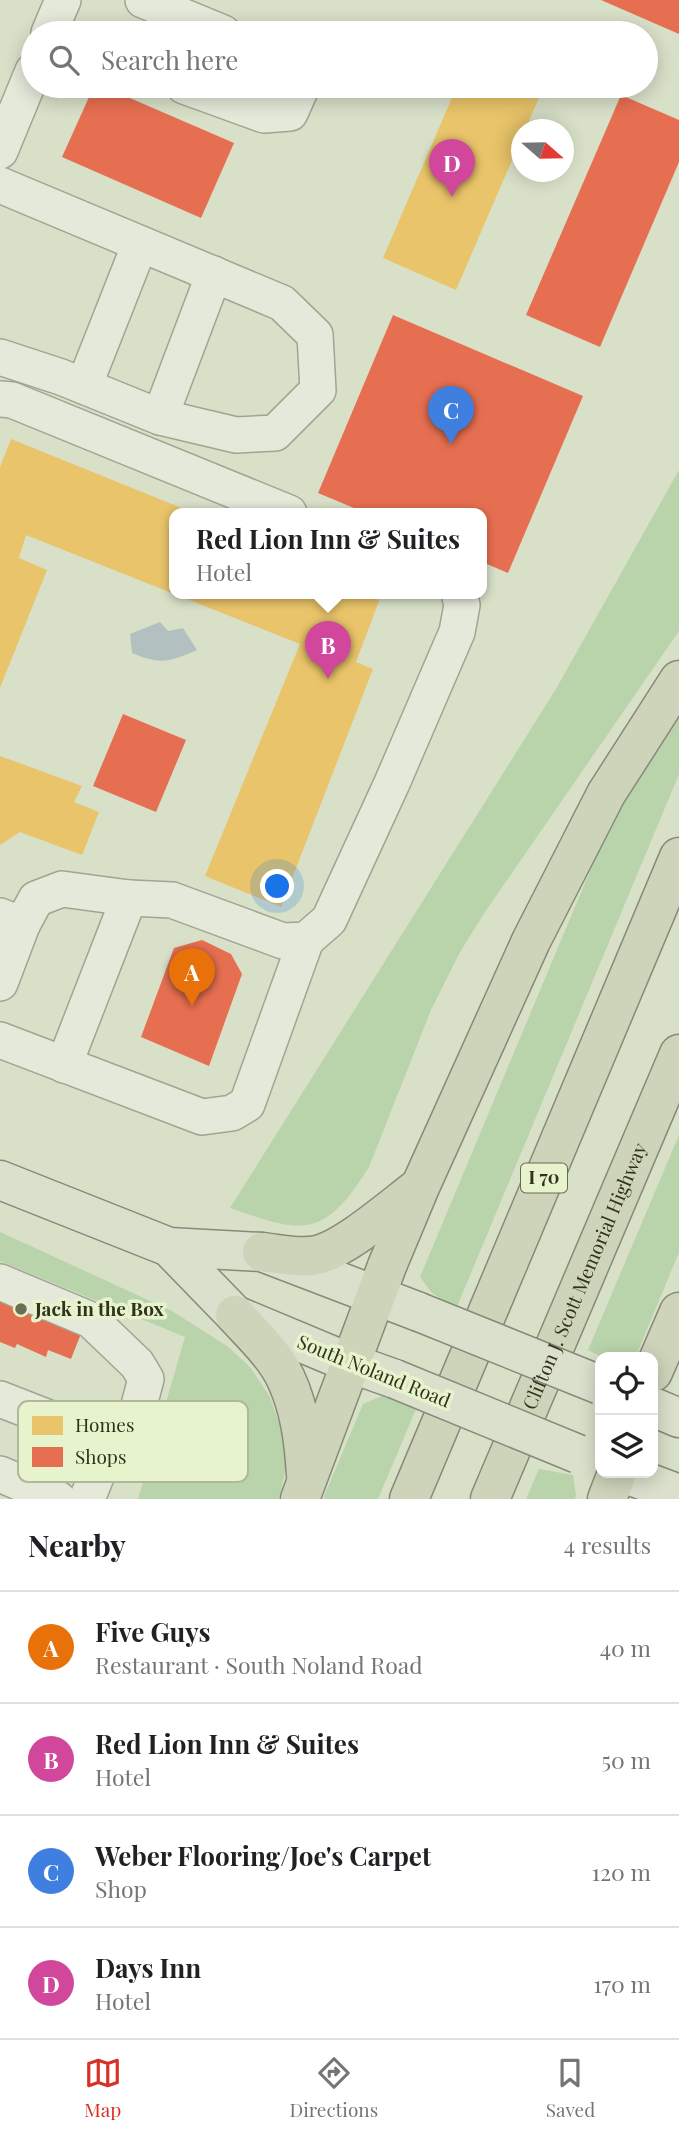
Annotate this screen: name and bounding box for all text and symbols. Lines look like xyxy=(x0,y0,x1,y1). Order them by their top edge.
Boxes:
search box xyxy=(21,21,658,98)
icon: search xyxy=(45,41,83,79)
text: Search here xyxy=(101,42,238,77)
north arrow xyxy=(511,119,574,182)
pin: D xyxy=(429,139,475,197)
pin: C xyxy=(428,386,474,444)
popup xyxy=(169,508,487,599)
text: Red Lion Inn & Suites xyxy=(196,521,460,556)
text: Hotel xyxy=(196,556,252,587)
pin: B xyxy=(305,621,351,679)
your location xyxy=(260,869,294,903)
pin: A xyxy=(169,948,215,1006)
street label: Clifton J. Scott Memorial Highway xyxy=(516,1138,652,1413)
road number: I 70 xyxy=(521,1163,567,1192)
place label: Jack in the Box xyxy=(34,1295,164,1321)
marker: Jack in the Box xyxy=(13,1301,29,1317)
street label: South Noland Road xyxy=(294,1328,455,1413)
map controls xyxy=(595,1352,658,1478)
button: locate xyxy=(595,1352,658,1415)
legend xyxy=(18,1401,248,1482)
text: Homes xyxy=(75,1411,134,1437)
button: layers xyxy=(595,1415,658,1478)
text: Shops xyxy=(75,1443,126,1469)
text: Nearby xyxy=(28,1525,126,1565)
text: 4 results xyxy=(564,1529,651,1560)
text: Five Guys xyxy=(95,1614,210,1649)
text: A xyxy=(43,1632,59,1663)
text: 40 m xyxy=(600,1632,651,1663)
text: Restaurant · South Noland Road xyxy=(95,1649,423,1680)
text: Red Lion Inn & Suites xyxy=(95,1726,359,1761)
text: B xyxy=(43,1744,59,1775)
text: 50 m xyxy=(602,1744,651,1775)
text: Hotel xyxy=(95,1761,151,1792)
text: Weber Flooring/Joe's Carpet xyxy=(95,1838,431,1873)
text: C xyxy=(43,1856,59,1887)
text: 120 m xyxy=(592,1856,651,1887)
text: Shop xyxy=(95,1873,147,1904)
text: Days Inn xyxy=(95,1950,201,1985)
text: D xyxy=(42,1968,60,1999)
text: 170 m xyxy=(593,1968,651,1999)
text: Hotel xyxy=(95,1985,151,2016)
tab: Map xyxy=(84,2054,122,2122)
tab: Directions xyxy=(289,2054,378,2122)
tab: Saved xyxy=(546,2054,595,2122)

